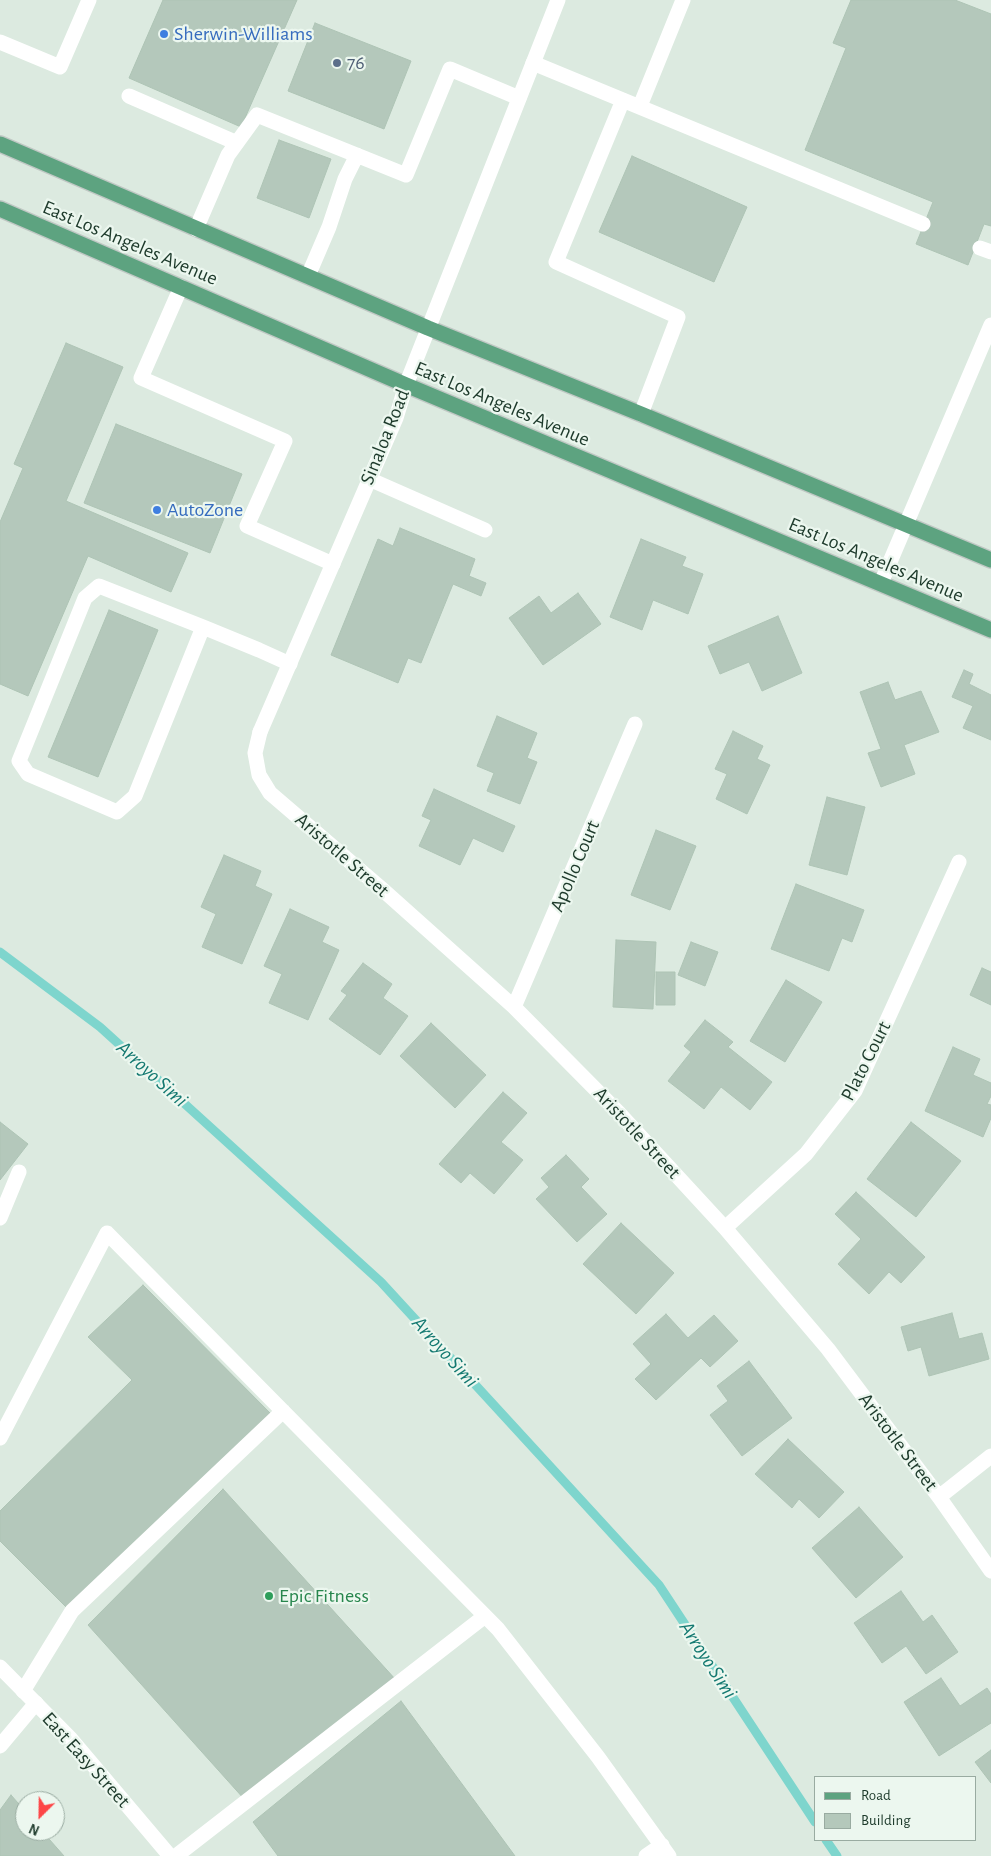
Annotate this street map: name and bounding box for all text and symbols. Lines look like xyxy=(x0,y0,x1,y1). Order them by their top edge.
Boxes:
place label: Sherwin-Williams xyxy=(174,22,313,46)
marker: Sherwin-Williams xyxy=(158,28,170,40)
place label: 76 xyxy=(347,51,365,75)
marker: 76 xyxy=(331,57,343,69)
street label: East Los Angeles Avenue xyxy=(39,195,221,291)
street label: East Los Angeles Avenue xyxy=(411,356,593,452)
street label: Sinaloa Road xyxy=(355,386,415,488)
place label: AutoZone xyxy=(167,498,243,522)
marker: AutoZone xyxy=(151,504,163,516)
street label: East Los Angeles Avenue xyxy=(785,512,967,608)
street label: Aristotle Street xyxy=(290,808,394,902)
street label: Apollo Court xyxy=(545,817,605,915)
street label: Plato Court xyxy=(836,1017,896,1105)
water label: Arroyo Simi xyxy=(111,1035,193,1113)
street label: Aristotle Street xyxy=(588,1082,686,1184)
water label: Arroyo Simi xyxy=(406,1311,484,1393)
street label: Aristotle Street xyxy=(853,1388,943,1496)
place label: Epic Fitness xyxy=(279,1584,369,1608)
marker: Epic Fitness xyxy=(263,1590,275,1602)
water label: Arroyo Simi xyxy=(674,1617,742,1703)
street label: East Easy Street xyxy=(37,1707,135,1813)
legend xyxy=(814,1776,976,1841)
text: Road xyxy=(861,1788,891,1803)
north arrow xyxy=(15,1791,65,1841)
text: Building xyxy=(861,1813,911,1828)
text: N xyxy=(27,1821,42,1837)

